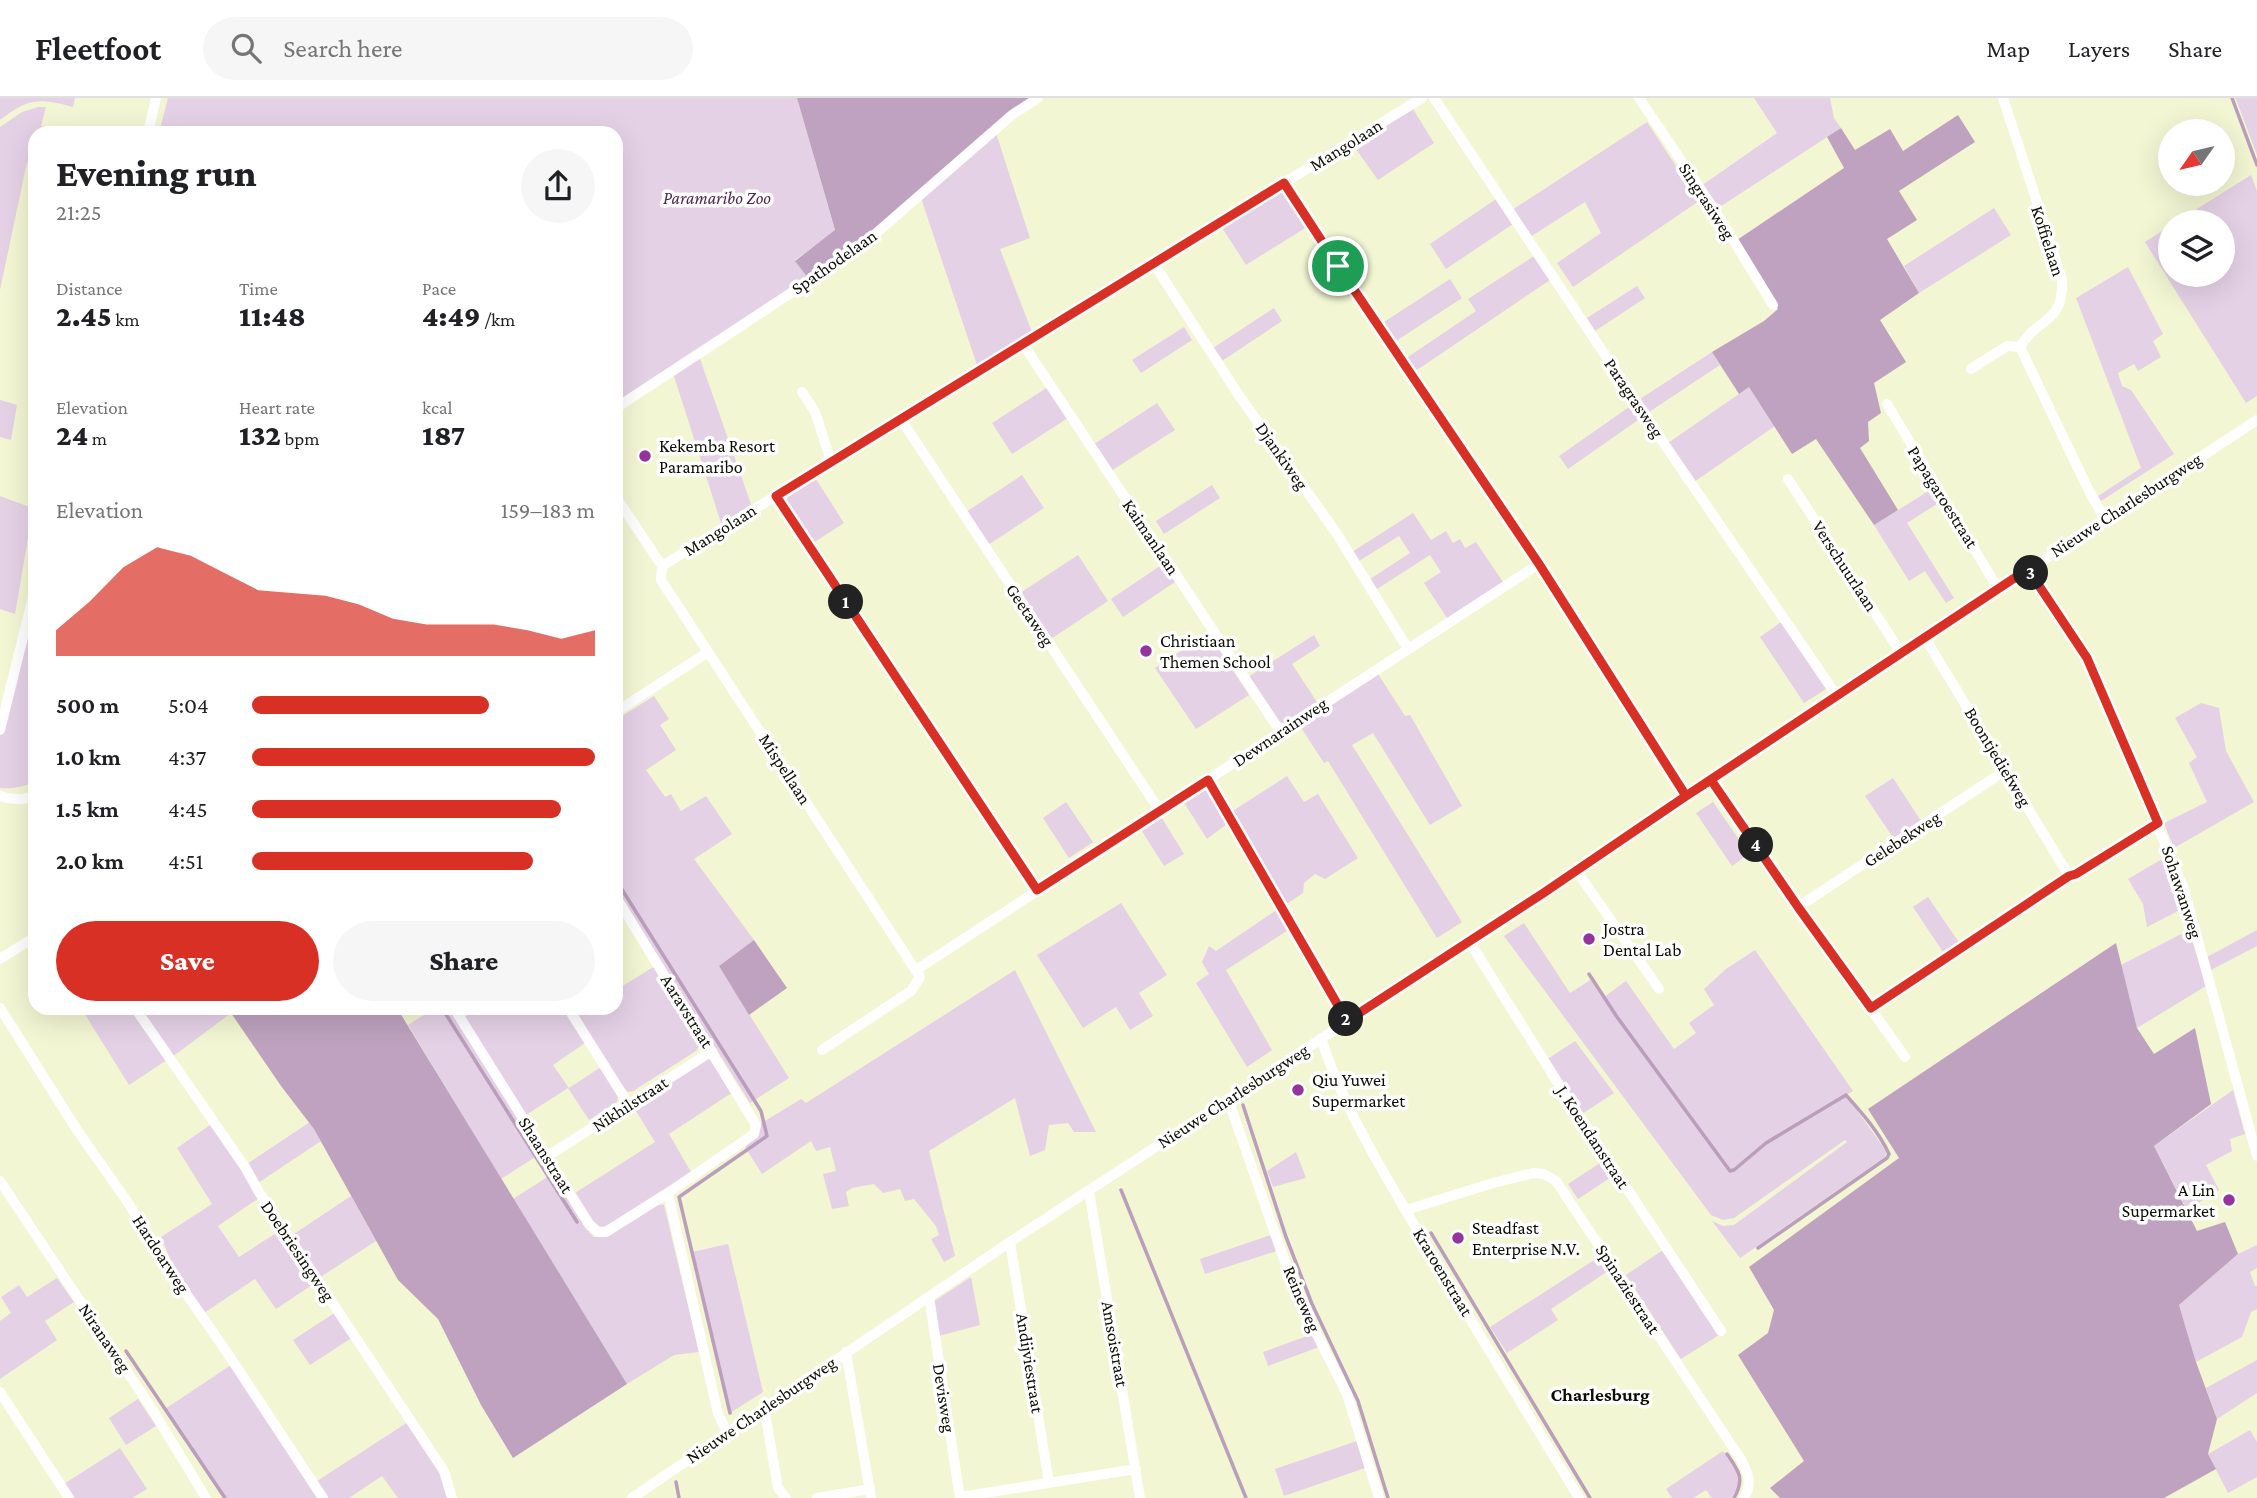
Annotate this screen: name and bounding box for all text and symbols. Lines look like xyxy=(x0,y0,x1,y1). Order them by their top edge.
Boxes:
search box xyxy=(203,17,693,80)
icon: search xyxy=(227,29,265,67)
text: Fleetfoot xyxy=(35,30,161,67)
text: Search here xyxy=(283,34,403,63)
text: Map xyxy=(1986,35,2030,62)
text: Layers xyxy=(2068,35,2130,62)
text: Share xyxy=(2168,35,2222,62)
street label: Mangolaan xyxy=(1306,115,1386,175)
north arrow xyxy=(2158,119,2235,196)
map controls xyxy=(2158,119,2235,287)
button: share xyxy=(521,149,595,223)
text: Evening run xyxy=(56,152,257,194)
street label: Singrasiweg xyxy=(1675,159,1739,243)
park label: Paramaribo Zoo xyxy=(663,188,771,208)
text: 21:25 xyxy=(56,199,102,225)
street label: Koffielaan xyxy=(2027,203,2069,279)
button: layers xyxy=(2158,210,2235,287)
street label: Spathodelaan xyxy=(788,225,881,299)
pin xyxy=(1308,236,1368,296)
icon: arrive xyxy=(1319,247,1357,285)
text: Distance xyxy=(56,278,122,299)
text: Time xyxy=(239,278,278,299)
text: Pace xyxy=(422,278,456,299)
text: 2.45 xyxy=(56,299,112,332)
text: 11:48 xyxy=(239,299,306,332)
text: 4:49 xyxy=(422,299,481,332)
text: km xyxy=(112,309,140,330)
text: /km xyxy=(481,309,515,330)
street label: Paragrasweg xyxy=(1600,355,1668,442)
text: Elevation xyxy=(56,397,128,418)
text: Heart rate xyxy=(239,397,315,418)
text: kcal xyxy=(422,397,453,418)
text: 24 xyxy=(56,418,88,451)
text: 132 xyxy=(239,418,281,451)
text: 187 xyxy=(422,418,465,451)
street label: Djankiweg xyxy=(1251,419,1313,494)
text: m xyxy=(88,428,107,449)
text: bpm xyxy=(281,428,320,449)
place label: Kekemba Resort Paramaribo xyxy=(659,436,776,477)
street label: Papagaroestraat xyxy=(1904,442,1983,553)
marker: Kekemba Resort Paramaribo xyxy=(637,448,653,464)
street label: Nieuwe Charlesburgweg xyxy=(2047,448,2206,561)
street label: Kaimanlaan xyxy=(1118,495,1184,579)
text: Elevation xyxy=(56,497,143,523)
text: 159–183 m xyxy=(501,497,595,523)
street label: Mangolaan xyxy=(680,500,760,560)
street label: Verschuurlaan xyxy=(1808,517,1882,615)
pin: 3 xyxy=(2014,556,2048,590)
text: 3 xyxy=(2026,562,2035,583)
street label: Geetaweg xyxy=(1002,580,1058,650)
pin: 1 xyxy=(828,584,864,620)
text: 1 xyxy=(842,591,849,612)
place label: Christiaan Themen School xyxy=(1160,631,1271,672)
marker: Christiaan Themen School xyxy=(1138,643,1154,659)
text: 500 m xyxy=(56,692,119,718)
text: 5:04 xyxy=(168,692,209,718)
street label: Dewnarainweg xyxy=(1229,693,1331,771)
street label: Boontjediefweg xyxy=(1960,704,2036,811)
street label: Mispellaan xyxy=(755,730,815,808)
text: 1.0 km xyxy=(56,744,121,770)
text: 4:37 xyxy=(168,744,206,770)
text: 1.5 km xyxy=(56,796,119,822)
text: 4:45 xyxy=(168,796,208,822)
street label: Gelebekweg xyxy=(1860,807,1944,871)
pin: 4 xyxy=(1738,828,1774,862)
text: 4 xyxy=(1750,834,1761,855)
street label: Sohawanweg xyxy=(2158,843,2206,941)
text: 2.0 km xyxy=(56,848,124,874)
text: 4:51 xyxy=(168,848,203,874)
place label: Jostra Dental Lab xyxy=(1601,919,1681,960)
button: Save xyxy=(56,921,319,1001)
button: Share xyxy=(333,921,595,1001)
marker: Jostra Dental Lab xyxy=(1581,931,1597,947)
street label: Aaravstraat xyxy=(657,971,718,1052)
pin: 2 xyxy=(1328,1002,1364,1037)
text: 2 xyxy=(1341,1008,1350,1029)
street label: Nieuwe Charlesburgweg xyxy=(1154,1039,1313,1152)
place label: Qiu Yuwei Supermarket xyxy=(1312,1070,1406,1111)
street label: Nikhilstraat xyxy=(589,1072,672,1136)
street label: J. Koendanstraat xyxy=(1551,1080,1634,1193)
marker: Qiu Yuwei Supermarket xyxy=(1290,1082,1306,1098)
street label: Shaanstraat xyxy=(515,1113,578,1198)
place label: A Lin Supermarket xyxy=(2122,1180,2216,1221)
marker: A Lin Supermarket xyxy=(2221,1192,2237,1208)
street label: Doebriesingweg xyxy=(257,1197,339,1305)
street label: Hardoarweg xyxy=(128,1211,194,1297)
place label: Steadfast Enterprise N.V. xyxy=(1472,1218,1580,1259)
street label: Kraroenstraat xyxy=(1409,1224,1478,1320)
marker: Steadfast Enterprise N.V. xyxy=(1450,1230,1466,1246)
street label: Spinaziestraat xyxy=(1592,1241,1665,1338)
street label: Reineweg xyxy=(1279,1263,1325,1335)
street label: Amsoistraat xyxy=(1098,1299,1133,1390)
street label: Niranaweg xyxy=(75,1300,135,1376)
street label: Andijviestraat xyxy=(1011,1311,1048,1416)
street label: Nieuwe Charlesburgweg xyxy=(682,1352,840,1468)
street label: Devisweg xyxy=(929,1362,959,1434)
district label: Charlesburg xyxy=(1550,1384,1650,1405)

